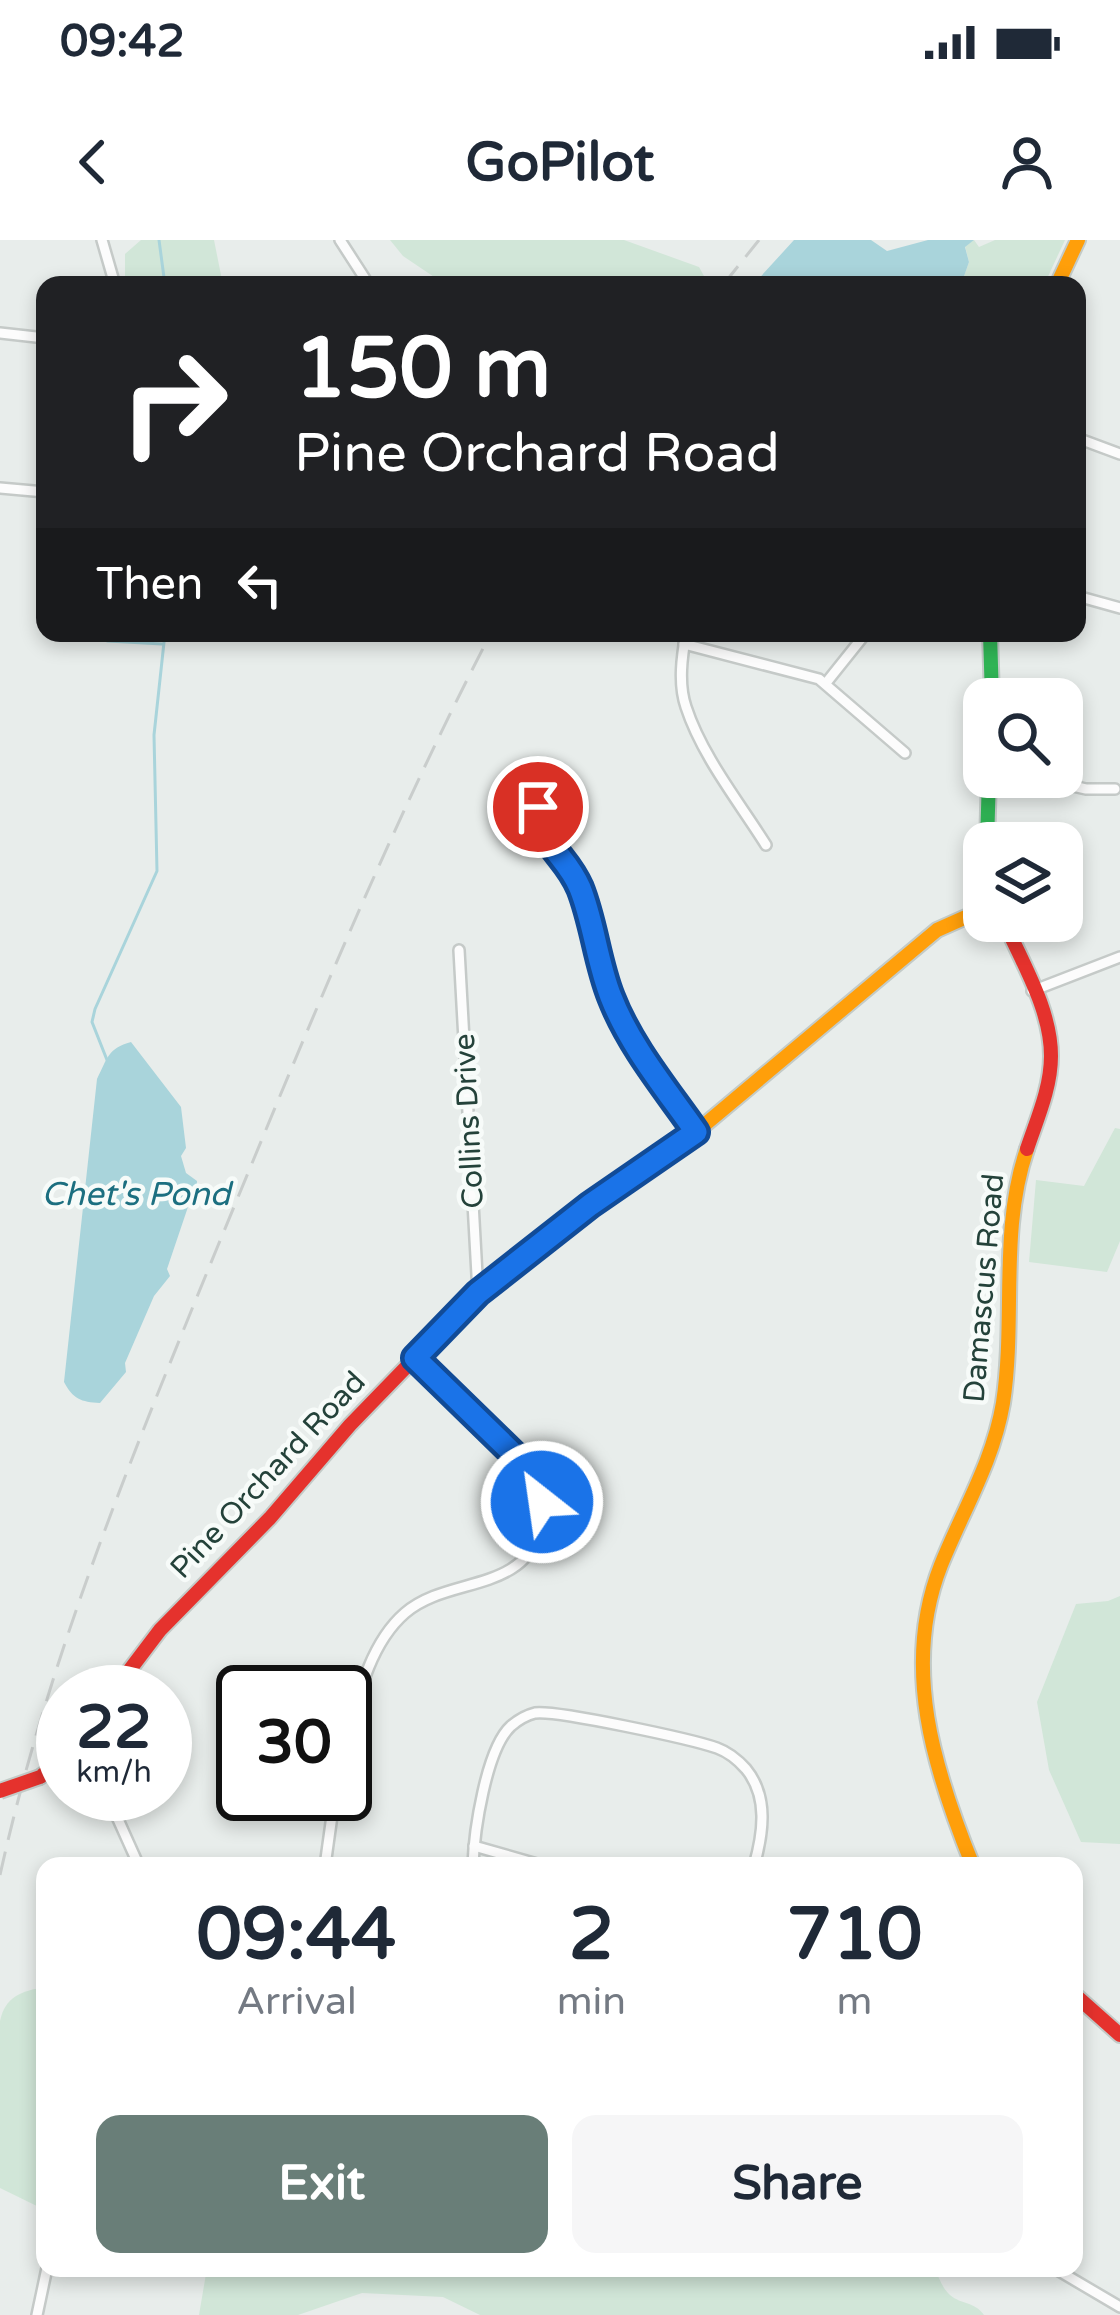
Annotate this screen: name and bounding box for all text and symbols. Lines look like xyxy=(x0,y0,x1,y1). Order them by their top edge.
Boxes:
text: 09:42 xyxy=(60,15,185,69)
icon: back xyxy=(60,129,126,195)
icon: person xyxy=(994,129,1060,195)
text: GoPilot xyxy=(466,130,654,195)
text: 150 m xyxy=(294,319,551,420)
icon: right xyxy=(96,324,252,480)
text: Pine Orchard Road xyxy=(294,421,780,486)
icon: left xyxy=(227,552,293,618)
text: Then xyxy=(96,558,203,612)
map controls xyxy=(963,678,1083,942)
button: search xyxy=(963,678,1083,798)
pin xyxy=(487,756,589,858)
icon: arrive xyxy=(505,774,571,840)
button: layers xyxy=(963,822,1083,942)
street label: Collins Drive xyxy=(446,1032,492,1210)
street label: Damascus Road xyxy=(956,1172,1012,1404)
water label: Chet's Pond xyxy=(42,1175,235,1214)
street label: Pine Orchard Road xyxy=(162,1364,374,1586)
position arrow xyxy=(479,1439,605,1565)
speed limit sign: 30 xyxy=(216,1665,372,1821)
text: 22 xyxy=(76,1692,152,1764)
text: km/h xyxy=(76,1754,152,1791)
text: 09:44 xyxy=(197,1892,396,1979)
text: 2 xyxy=(569,1892,614,1979)
text: 710 xyxy=(787,1892,922,1979)
text: Arrival xyxy=(236,1978,357,2025)
text: min xyxy=(557,1978,626,2025)
text: m xyxy=(837,1978,872,2025)
button: Exit xyxy=(96,2115,548,2253)
button: Share xyxy=(572,2115,1023,2253)

